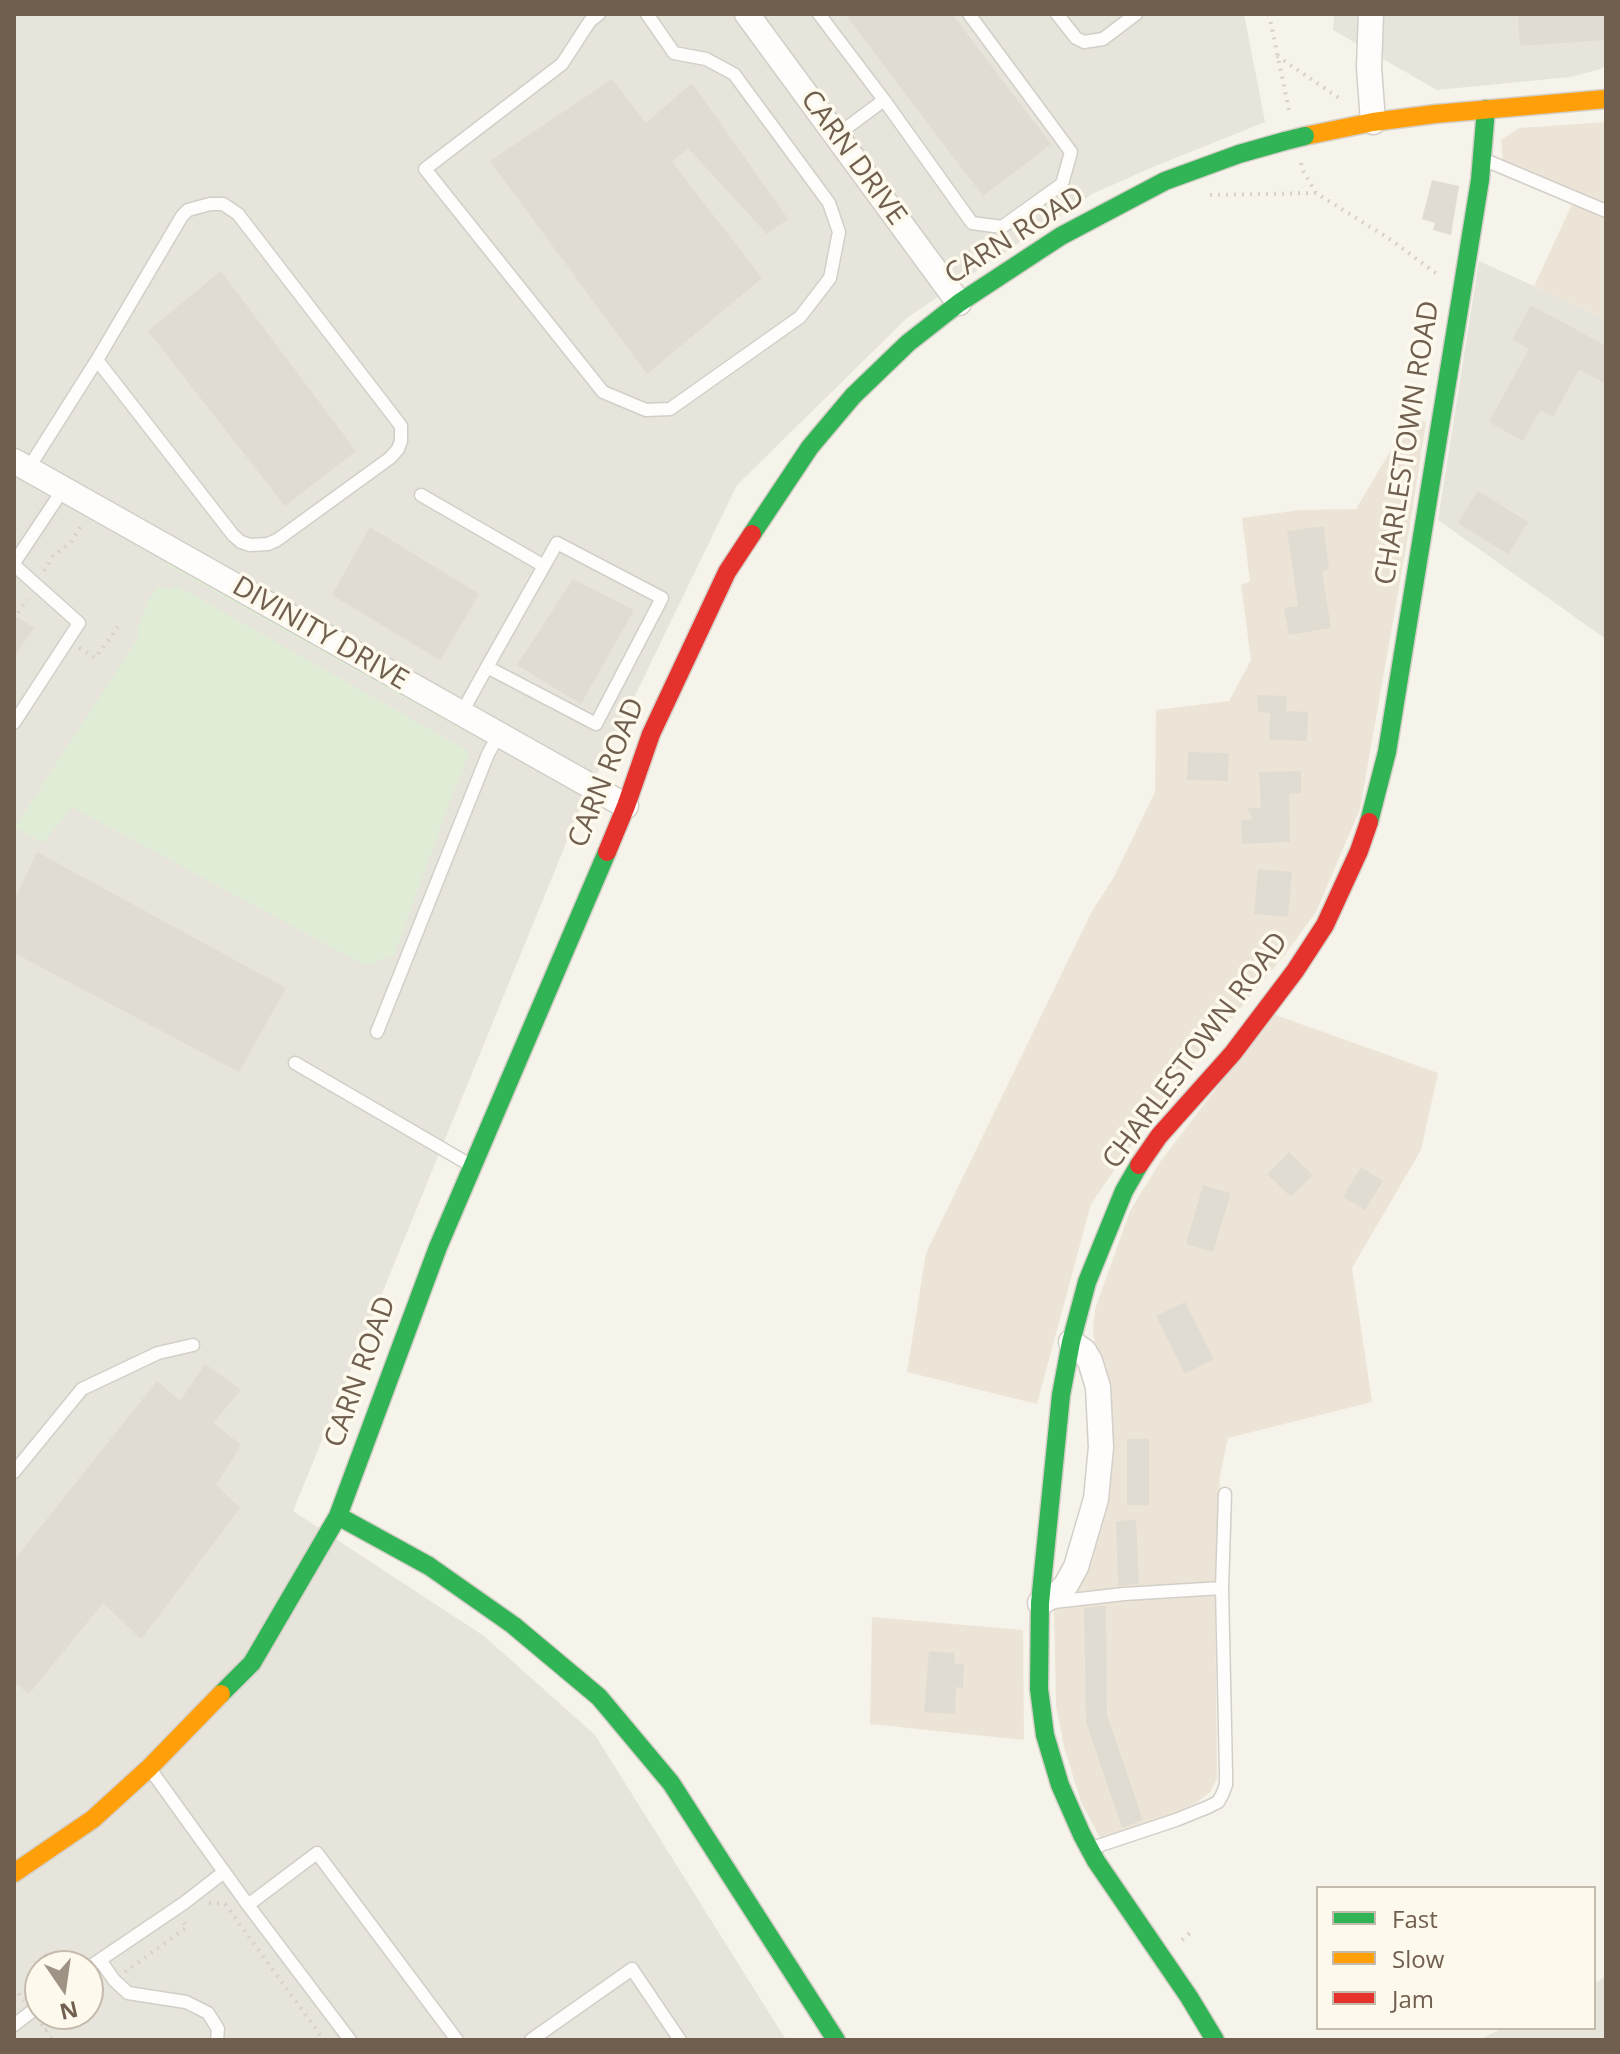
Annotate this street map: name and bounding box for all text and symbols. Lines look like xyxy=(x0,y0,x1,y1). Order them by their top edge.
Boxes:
street label: CARN DRIVE xyxy=(793,84,913,232)
street label: CARN ROAD xyxy=(939,180,1091,292)
street label: CHARLESTOWN ROAD xyxy=(1369,298,1447,588)
street label: DIVINITY DRIVE xyxy=(226,570,414,698)
street label: CARN ROAD xyxy=(562,693,652,853)
street label: CHARLESTOWN ROAD xyxy=(1096,926,1296,1176)
street label: CARN ROAD xyxy=(318,1292,404,1452)
legend xyxy=(1316,1886,1596,2030)
text: Fast xyxy=(1392,1902,1438,1935)
text: Slow xyxy=(1392,1942,1444,1975)
north arrow xyxy=(24,1950,104,2030)
text: Jam xyxy=(1392,1982,1434,2015)
text: N xyxy=(57,1995,81,2028)

